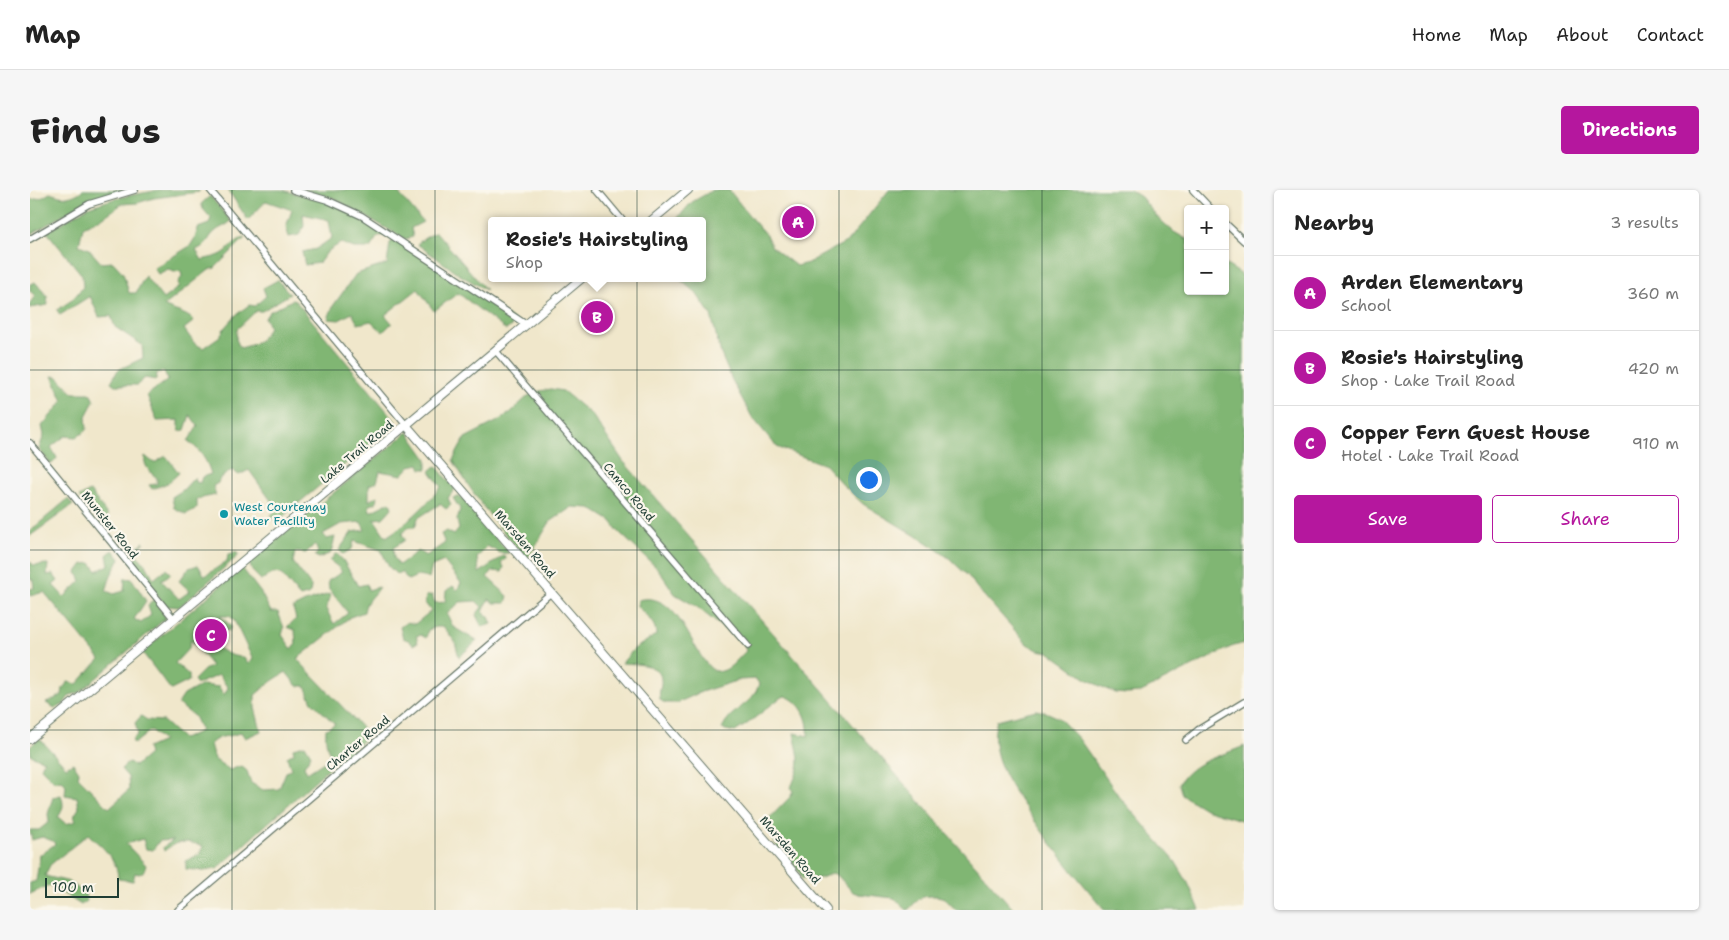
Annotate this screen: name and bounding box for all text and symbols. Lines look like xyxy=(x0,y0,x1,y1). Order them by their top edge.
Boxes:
text: Map xyxy=(25,19,81,51)
text: Home xyxy=(1412,23,1461,47)
text: Map xyxy=(1489,23,1528,47)
text: About xyxy=(1556,23,1609,47)
text: Contact xyxy=(1637,23,1704,47)
button: Directions xyxy=(1561,106,1699,154)
text: Find us xyxy=(30,107,161,154)
pin: A xyxy=(782,203,814,241)
map controls xyxy=(1184,205,1229,295)
button: + xyxy=(1184,205,1229,250)
text: Nearby xyxy=(1294,209,1374,237)
text: 3 results xyxy=(1610,212,1679,233)
popup xyxy=(488,217,706,282)
text: Rosie's Hairstyling xyxy=(506,227,688,252)
button: − xyxy=(1184,250,1229,295)
text: Shop xyxy=(506,252,543,273)
text: Arden Elementary xyxy=(1341,270,1523,295)
text: A xyxy=(1304,283,1316,304)
text: 360 m xyxy=(1627,283,1679,304)
text: School xyxy=(1341,295,1391,316)
pin: B xyxy=(581,298,613,336)
text: Rosie's Hairstyling xyxy=(1341,345,1523,370)
text: B xyxy=(1305,358,1315,379)
text: 420 m xyxy=(1628,358,1679,379)
text: Shop · Lake Trail Road xyxy=(1341,370,1515,391)
street label: Lake Trail Road xyxy=(317,416,397,487)
text: Copper Fern Guest House xyxy=(1341,420,1590,445)
text: C xyxy=(1305,433,1315,454)
text: 910 m xyxy=(1632,433,1679,454)
text: Hotel · Lake Trail Road xyxy=(1341,445,1519,466)
street label: Camco Road xyxy=(600,459,659,525)
your location xyxy=(856,467,882,493)
street label: Munster Road xyxy=(78,488,142,562)
button: Save xyxy=(1294,495,1482,543)
button: Share xyxy=(1492,495,1679,543)
place label: West Courtenay Water Facility xyxy=(234,499,326,529)
street label: Marsden Road xyxy=(491,507,559,582)
marker: West Courtenay Water Facility xyxy=(218,508,230,520)
pin: C xyxy=(195,616,227,654)
street label: Charter Road xyxy=(323,711,393,774)
street label: Marsden Road xyxy=(756,813,824,888)
scale bar xyxy=(45,875,119,898)
text: 100 m xyxy=(52,878,94,896)

